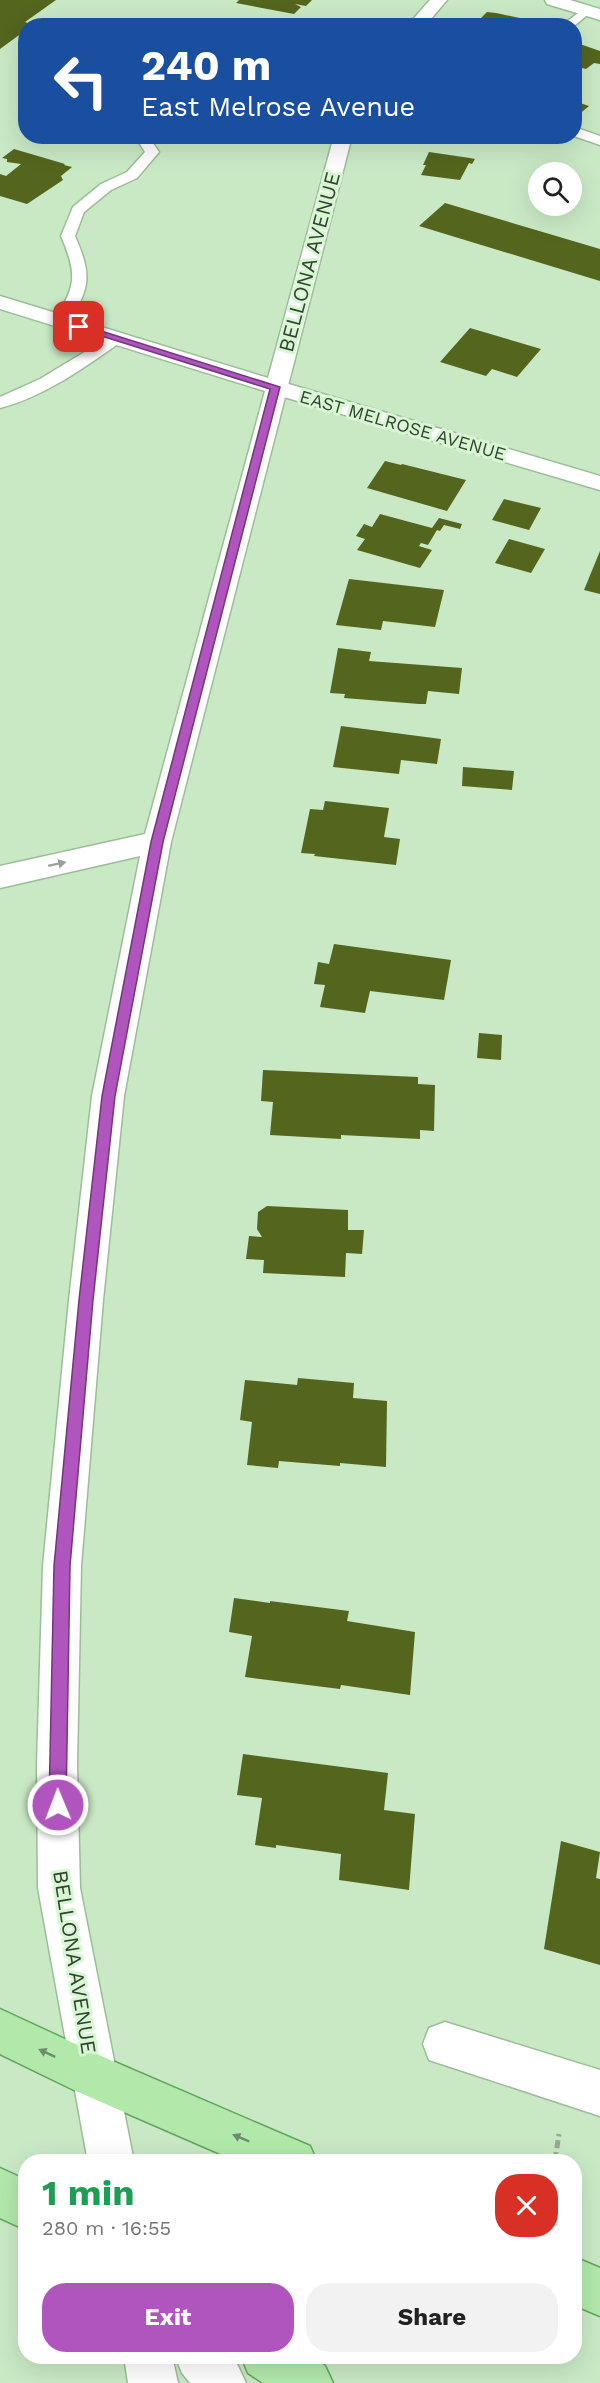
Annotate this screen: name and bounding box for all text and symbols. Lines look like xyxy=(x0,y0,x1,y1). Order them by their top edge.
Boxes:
text: 240 m xyxy=(141,41,271,90)
icon: left xyxy=(42,42,120,120)
text: East Melrose Avenue xyxy=(141,91,415,123)
map controls xyxy=(528,162,582,216)
button: search xyxy=(528,162,582,216)
street label: BELLONA AVENUE xyxy=(273,169,345,355)
pin xyxy=(53,301,104,352)
icon: arrive xyxy=(62,310,95,343)
street label: EAST MELROSE AVENUE xyxy=(297,385,509,465)
one-way arrow xyxy=(48,859,66,869)
position arrow xyxy=(26,1773,90,1837)
street label: BELLONA AVENUE xyxy=(48,1868,102,2056)
one-way arrow xyxy=(38,2049,55,2058)
one-way arrow xyxy=(232,2134,249,2143)
text: 1 min xyxy=(42,2172,134,2214)
button: close xyxy=(495,2174,558,2237)
text: 280 m · 16:55 xyxy=(42,2216,171,2240)
button: Exit xyxy=(42,2283,294,2352)
button: Share xyxy=(306,2283,558,2352)

